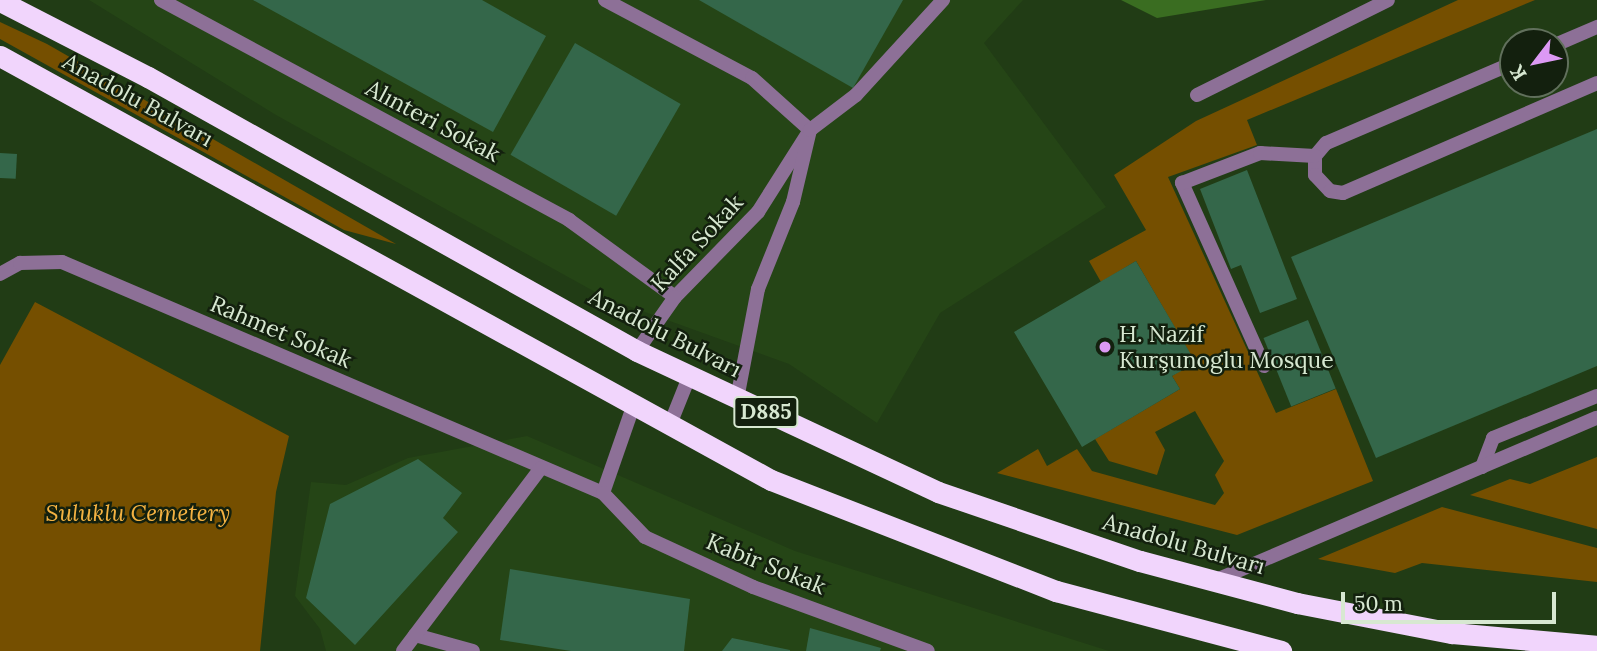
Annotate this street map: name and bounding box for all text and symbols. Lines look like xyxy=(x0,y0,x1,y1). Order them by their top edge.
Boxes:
north arrow xyxy=(1499,28,1569,98)
street label: Anadolu Bulvarı xyxy=(58,47,218,153)
text: K xyxy=(1504,61,1532,85)
street label: Alınteri Sokak xyxy=(361,74,505,168)
street label: Kalfa Sokak xyxy=(645,189,749,297)
street label: Anadolu Bulvarı xyxy=(584,283,746,383)
street label: Rahmet Sokak xyxy=(206,290,356,374)
place label: H. Nazif Kurşunoglu Mosque xyxy=(1119,320,1334,374)
marker: H. Nazif Kurşunoglu Mosque xyxy=(1097,339,1113,355)
road number: D885 xyxy=(733,394,799,430)
park label: Suluklu Cemetery xyxy=(46,499,230,527)
street label: Anadolu Bulvarı xyxy=(1100,508,1268,580)
street label: Kabir Sokak xyxy=(702,528,830,600)
scale bar xyxy=(1345,578,1560,622)
text: 50 m xyxy=(1354,590,1403,617)

